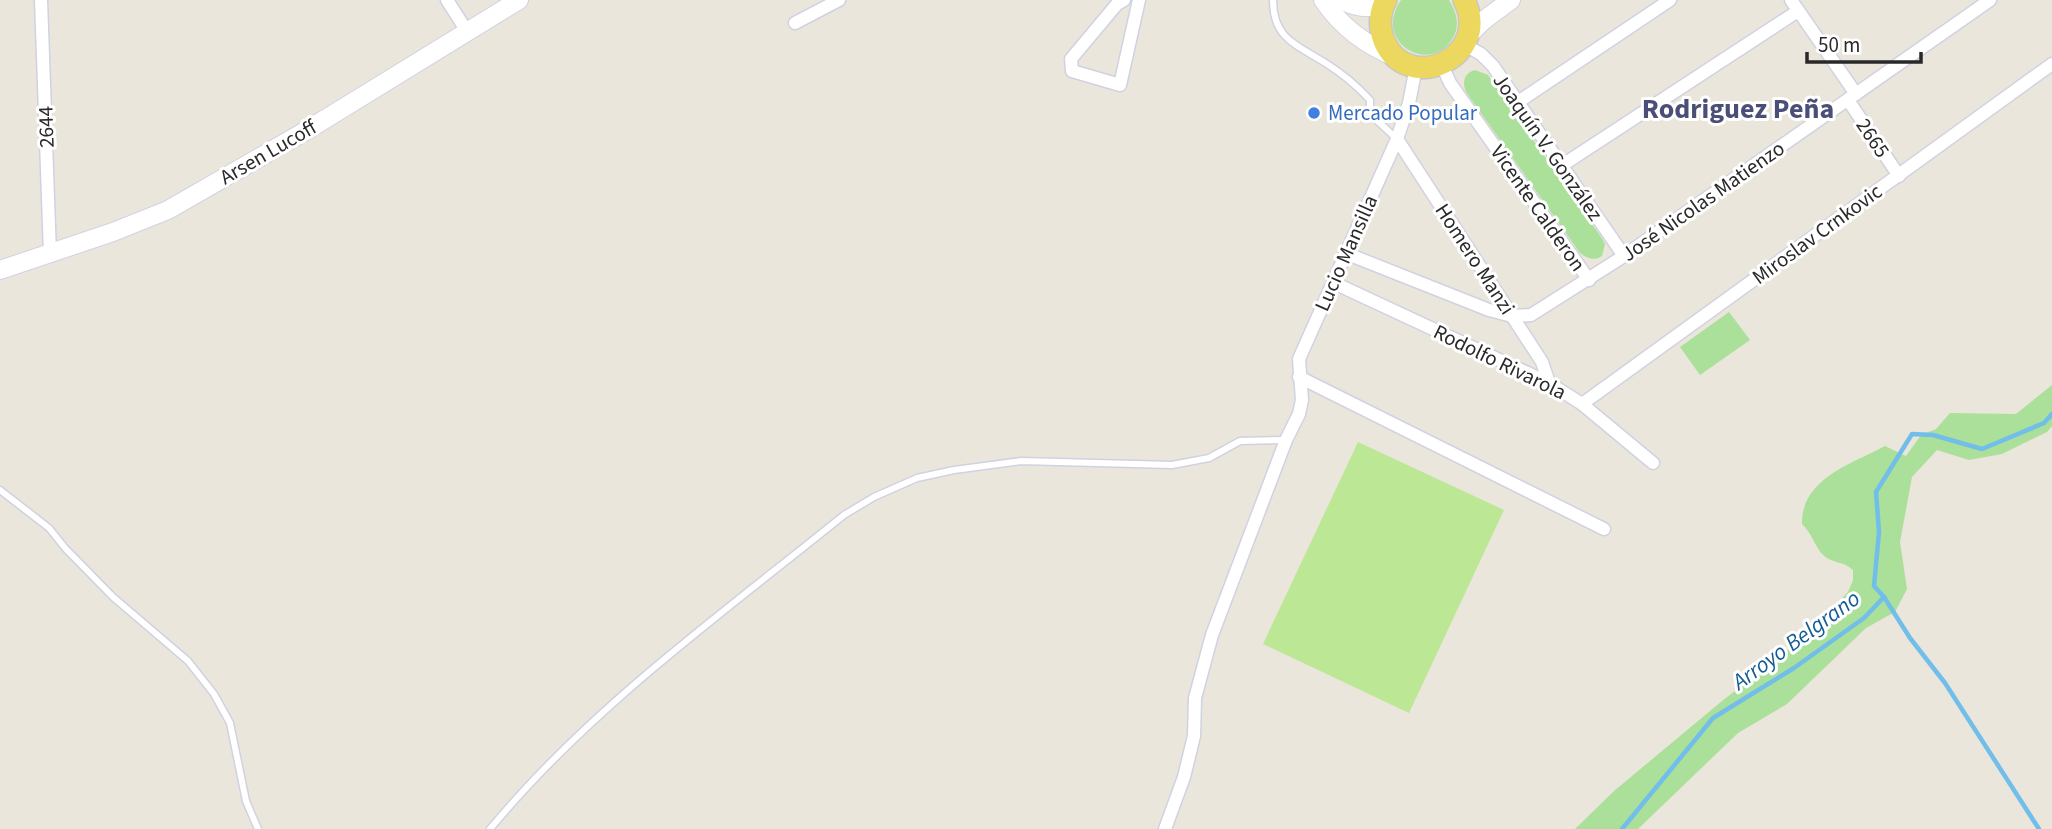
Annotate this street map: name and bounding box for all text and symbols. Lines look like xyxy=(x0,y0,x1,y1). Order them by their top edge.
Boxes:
scale bar xyxy=(1807,21,1921,65)
text: 50 m xyxy=(1818,30,1860,60)
street label: Joaquín V. González xyxy=(1486,67,1610,227)
district label: Rodriguez Peña xyxy=(1642,89,1834,129)
place label: Mercado Popular xyxy=(1328,98,1478,128)
marker: Mercado Popular xyxy=(1306,105,1322,121)
street label: 2644 xyxy=(30,106,62,148)
street label: Arsen Lucoff xyxy=(214,112,323,192)
street label: 2665 xyxy=(1849,112,1897,164)
street label: José Nicolas Matienzo xyxy=(1615,133,1791,269)
street label: Vicente Calderon xyxy=(1483,139,1593,277)
street label: Miroslav Crnkovic xyxy=(1746,176,1889,291)
street label: Lucio Mansilla xyxy=(1307,190,1385,316)
street label: Homero Manzi xyxy=(1428,198,1522,320)
street label: Rodolfo Rivarola xyxy=(1428,317,1572,407)
water label: Arroyo Belgrano xyxy=(1723,582,1867,699)

